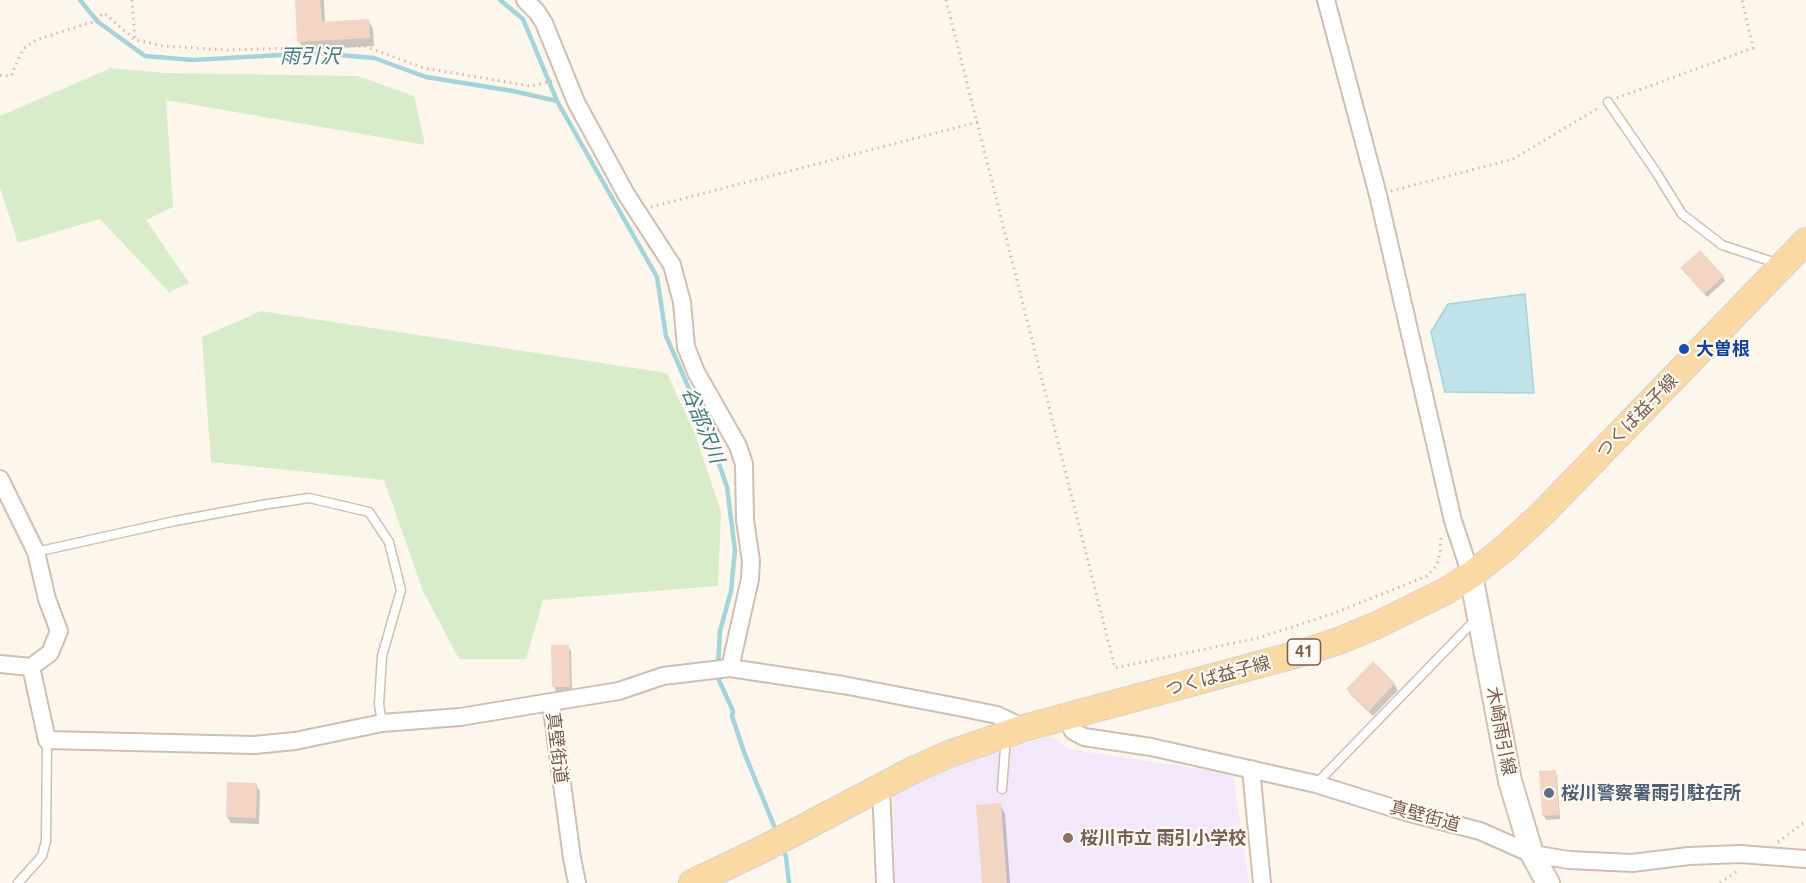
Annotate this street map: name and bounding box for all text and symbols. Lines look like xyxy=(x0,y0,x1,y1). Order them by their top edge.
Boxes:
water label: 雨引沢 xyxy=(280,44,340,68)
place label: 大曽根 xyxy=(1696,338,1750,360)
marker: 大曽根 xyxy=(1677,342,1691,356)
street label: つくば益子線 xyxy=(1592,370,1682,462)
water label: 谷部沢川 xyxy=(677,383,729,467)
road number: 41 xyxy=(1288,639,1320,665)
street label: つくば益子線 xyxy=(1163,652,1273,700)
street label: 木崎雨引線 xyxy=(1482,685,1520,777)
street label: 真壁街道 xyxy=(542,711,572,785)
place label: 桜川警察署雨引駐在所 xyxy=(1561,782,1741,804)
marker: 桜川警察署雨引駐在所 xyxy=(1542,786,1556,800)
street label: 真壁街道 xyxy=(1387,796,1463,836)
place label: 桜川市立 雨引小学校 xyxy=(1080,827,1246,849)
marker: 桜川市立 雨引小学校 xyxy=(1061,831,1075,845)

